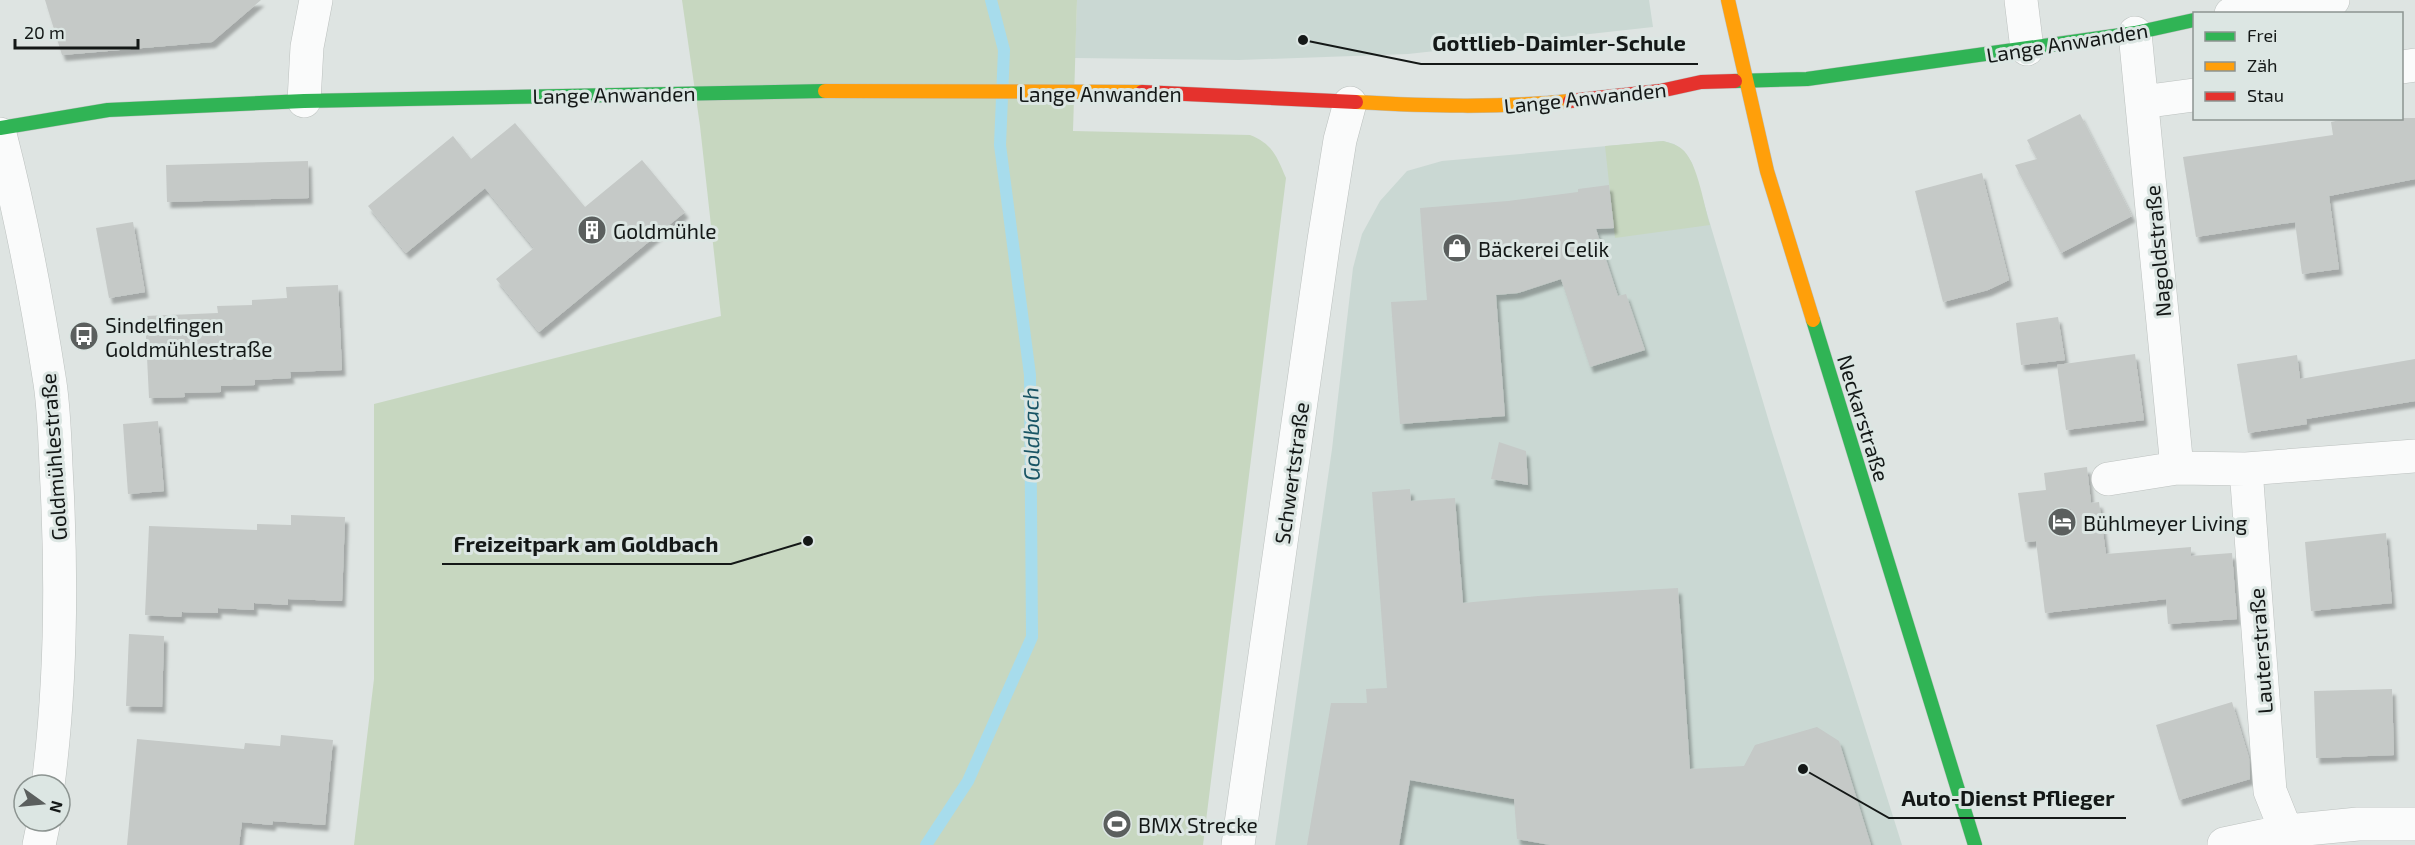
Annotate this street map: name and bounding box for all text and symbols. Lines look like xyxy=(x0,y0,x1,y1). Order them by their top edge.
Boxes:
scale bar xyxy=(15,12,138,50)
legend xyxy=(2193,12,2403,120)
street label: Lange Anwanden xyxy=(1984,17,2150,67)
text: 20 m xyxy=(24,21,65,43)
callout: Gottlieb-Daimler-Schule xyxy=(1421,24,1698,64)
text: Frei xyxy=(2247,24,2278,46)
text: Gottlieb-Daimler-Schule xyxy=(1432,29,1686,55)
text: Zäh xyxy=(2247,54,2278,76)
street label: Lange Anwanden xyxy=(1502,76,1668,118)
street label: Lange Anwanden xyxy=(532,80,696,108)
street label: Lange Anwanden xyxy=(1018,81,1182,106)
text: Stau xyxy=(2247,84,2284,106)
street label: Nagoldstraße xyxy=(2139,184,2175,318)
building icon: Goldmühle xyxy=(576,214,608,246)
place label: Goldmühle xyxy=(613,218,716,243)
shop icon: Bäckerei Celik xyxy=(1441,232,1473,264)
place label: Bäckerei Celik xyxy=(1478,236,1609,261)
place label: Sindelfingen Goldmühlestraße xyxy=(105,312,273,361)
bus stop icon: Sindelfingen Goldmühlestraße xyxy=(68,320,100,352)
street label: Neckarstraße xyxy=(1833,352,1895,484)
street label: Goldmühlestraße xyxy=(35,373,71,541)
water label: Goldbach xyxy=(1016,387,1044,481)
street label: Schwertstraße xyxy=(1269,400,1313,546)
hotel icon: Bühlmeyer Living xyxy=(2046,506,2078,538)
place label: Bühlmeyer Living xyxy=(2083,510,2248,535)
callout: Freizeitpark am Goldbach xyxy=(442,524,731,564)
text: Freizeitpark am Goldbach xyxy=(453,530,719,556)
street label: Lauterstraße xyxy=(2243,587,2277,715)
north arrow xyxy=(12,773,72,833)
callout: Auto-Dienst Pflieger xyxy=(1889,778,2126,818)
text: Auto-Dienst Pflieger xyxy=(1901,784,2115,810)
text: N xyxy=(46,799,68,815)
sports icon: BMX Strecke xyxy=(1101,808,1133,840)
place label: BMX Strecke xyxy=(1138,812,1258,837)

